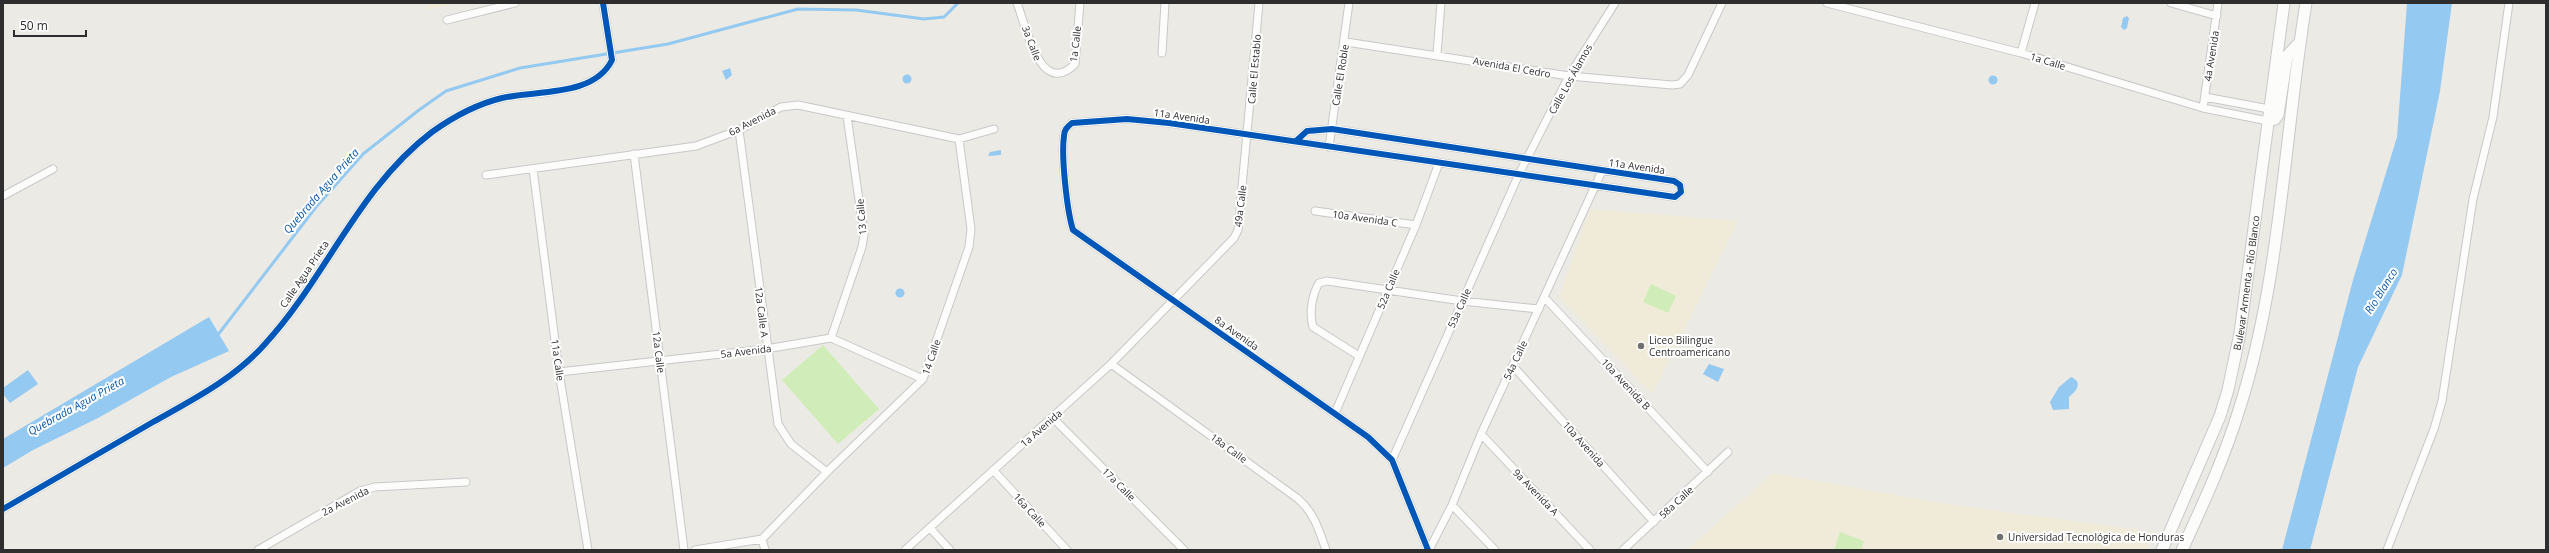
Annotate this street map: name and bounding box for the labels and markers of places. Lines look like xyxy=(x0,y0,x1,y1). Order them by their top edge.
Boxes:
place label: Liceo Bilingue Centroamericano xyxy=(1649,333,1730,359)
marker: Liceo Bilingue Centroamericano xyxy=(1636,341,1646,351)
place label: Universidad Tecnológica de Honduras xyxy=(2008,530,2185,544)
marker: Universidad Tecnológica de Honduras xyxy=(1995,532,2005,542)

